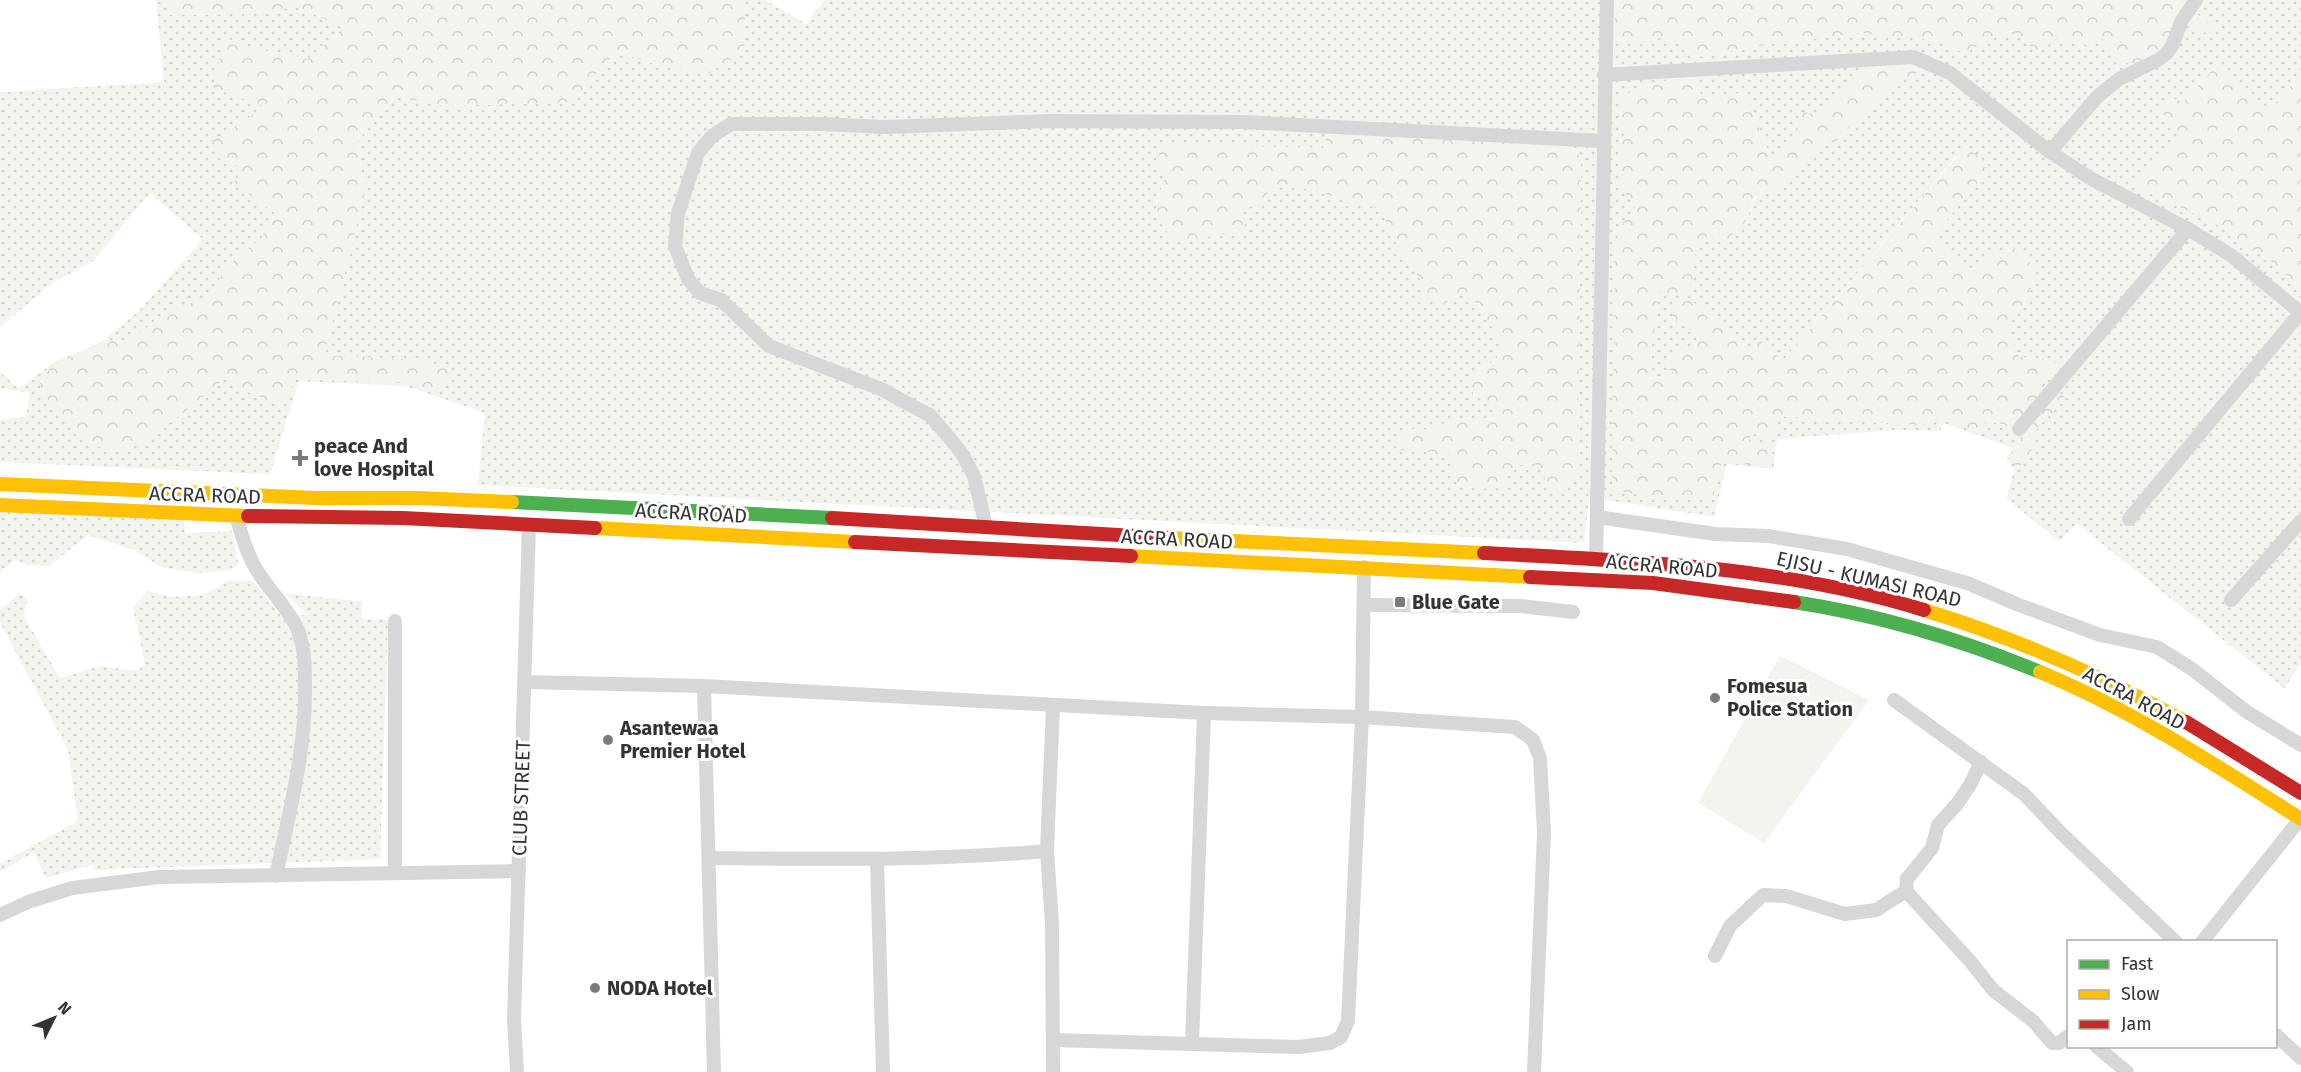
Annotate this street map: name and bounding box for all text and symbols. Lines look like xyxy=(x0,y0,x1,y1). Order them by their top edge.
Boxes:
place label: peace And love Hospital xyxy=(314,434,434,481)
marker: peace And love Hospital xyxy=(291,449,309,467)
street label: ACCRA ROAD xyxy=(149,481,261,509)
street label: ACCRA ROAD xyxy=(634,498,748,528)
street label: ACCRA ROAD xyxy=(1120,524,1234,554)
street label: EJISU - KUMASI ROAD xyxy=(1774,546,1964,612)
street label: ACCRA ROAD xyxy=(1605,549,1719,583)
place label: Blue Gate xyxy=(1412,590,1500,614)
marker: Blue Gate xyxy=(1393,595,1407,609)
street label: ACCRA ROAD xyxy=(2079,661,2189,735)
place label: Fomesua Police Station xyxy=(1727,674,1853,721)
marker: Fomesua Police Station xyxy=(1708,691,1722,705)
place label: Asantewaa Premier Hotel xyxy=(619,716,746,763)
marker: Asantewaa Premier Hotel xyxy=(601,733,615,747)
street label: CLUB STREET xyxy=(507,739,535,856)
legend xyxy=(2067,940,2277,1048)
text: Fast xyxy=(2121,953,2154,975)
place label: NODA Hotel xyxy=(607,976,713,1000)
marker: NODA Hotel xyxy=(588,981,602,995)
text: Slow xyxy=(2121,983,2160,1005)
north arrow xyxy=(24,988,84,1048)
text: N xyxy=(54,998,75,1018)
text: Jam xyxy=(2121,1013,2152,1035)

